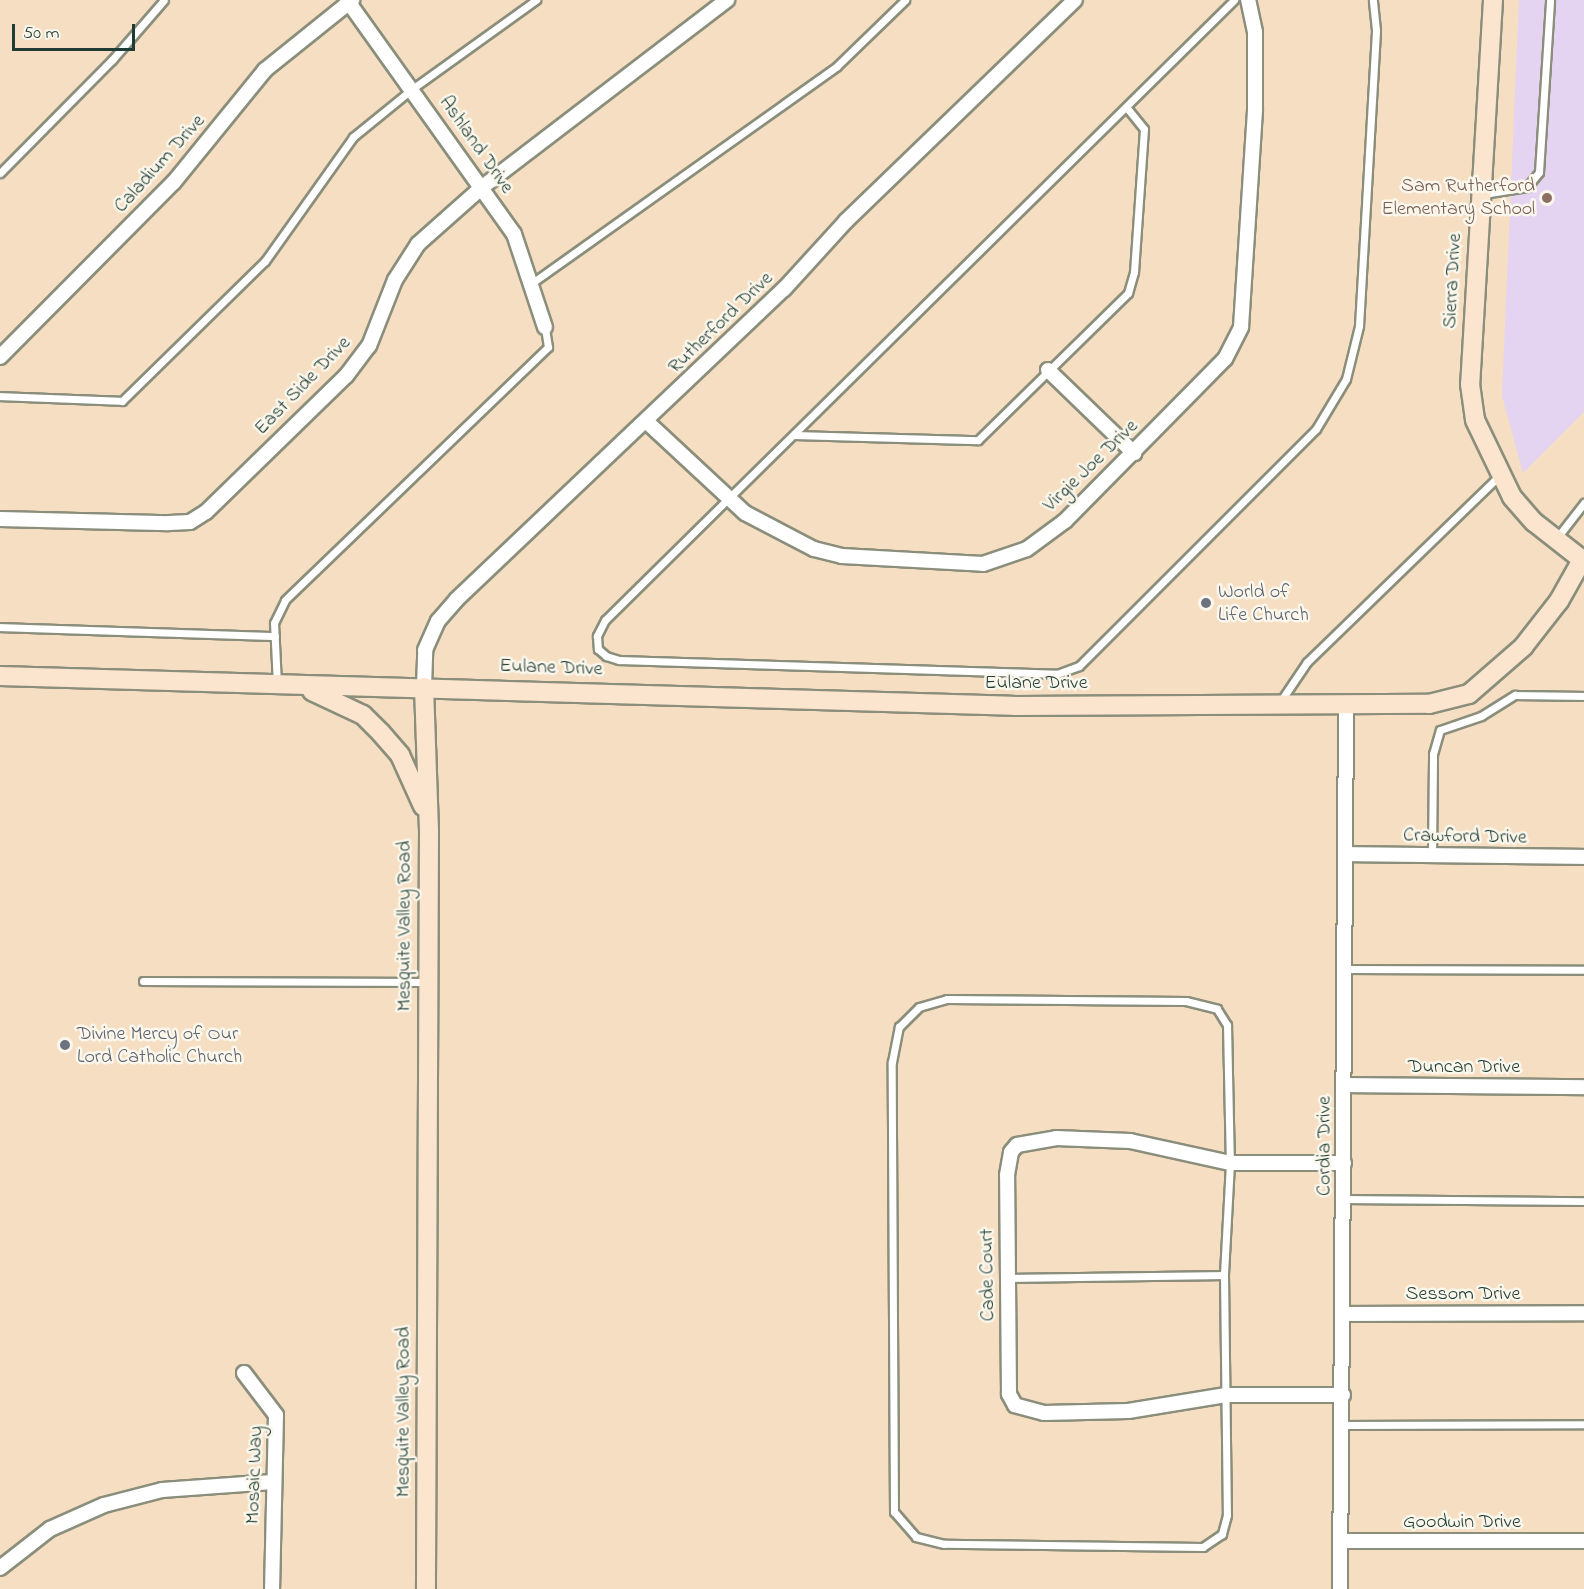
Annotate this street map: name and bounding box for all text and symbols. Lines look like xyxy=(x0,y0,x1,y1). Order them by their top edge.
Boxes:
scale bar xyxy=(15,12,138,50)
text: 50 m xyxy=(23,21,60,47)
street label: Ashland Drive xyxy=(433,91,519,199)
street label: Caladium Drive xyxy=(109,110,211,218)
place label: Sam Rutherford Elementary School xyxy=(1382,174,1535,221)
marker: Sam Rutherford Elementary School xyxy=(1540,191,1554,205)
street label: Sierra Drive xyxy=(1439,233,1467,329)
street label: Rutherford Drive xyxy=(664,267,778,379)
street label: East Side Drive xyxy=(250,332,356,440)
street label: Virgie Joe Drive xyxy=(1039,415,1143,517)
place label: World of Life Church xyxy=(1218,580,1309,627)
marker: World of Life Church xyxy=(1199,596,1213,610)
street label: Eulane Drive xyxy=(499,654,603,682)
street label: Eulane Drive xyxy=(984,671,1088,695)
street label: Crawford Drive xyxy=(1403,824,1527,850)
street label: Mesquite Valley Road xyxy=(393,841,417,1011)
place label: Divine Mercy of Our Lord Catholic Church xyxy=(77,1022,242,1069)
marker: Divine Mercy of Our Lord Catholic Church xyxy=(58,1038,72,1052)
street label: Duncan Drive xyxy=(1408,1055,1520,1079)
street label: Cordia Drive xyxy=(1313,1096,1337,1196)
street label: Cade Court xyxy=(975,1228,1001,1322)
street label: Sessom Drive xyxy=(1406,1282,1520,1306)
street label: Mesquite Valley Road xyxy=(392,1327,416,1497)
street label: Mosaic Way xyxy=(241,1425,269,1525)
street label: Goodwin Drive xyxy=(1403,1510,1521,1534)

